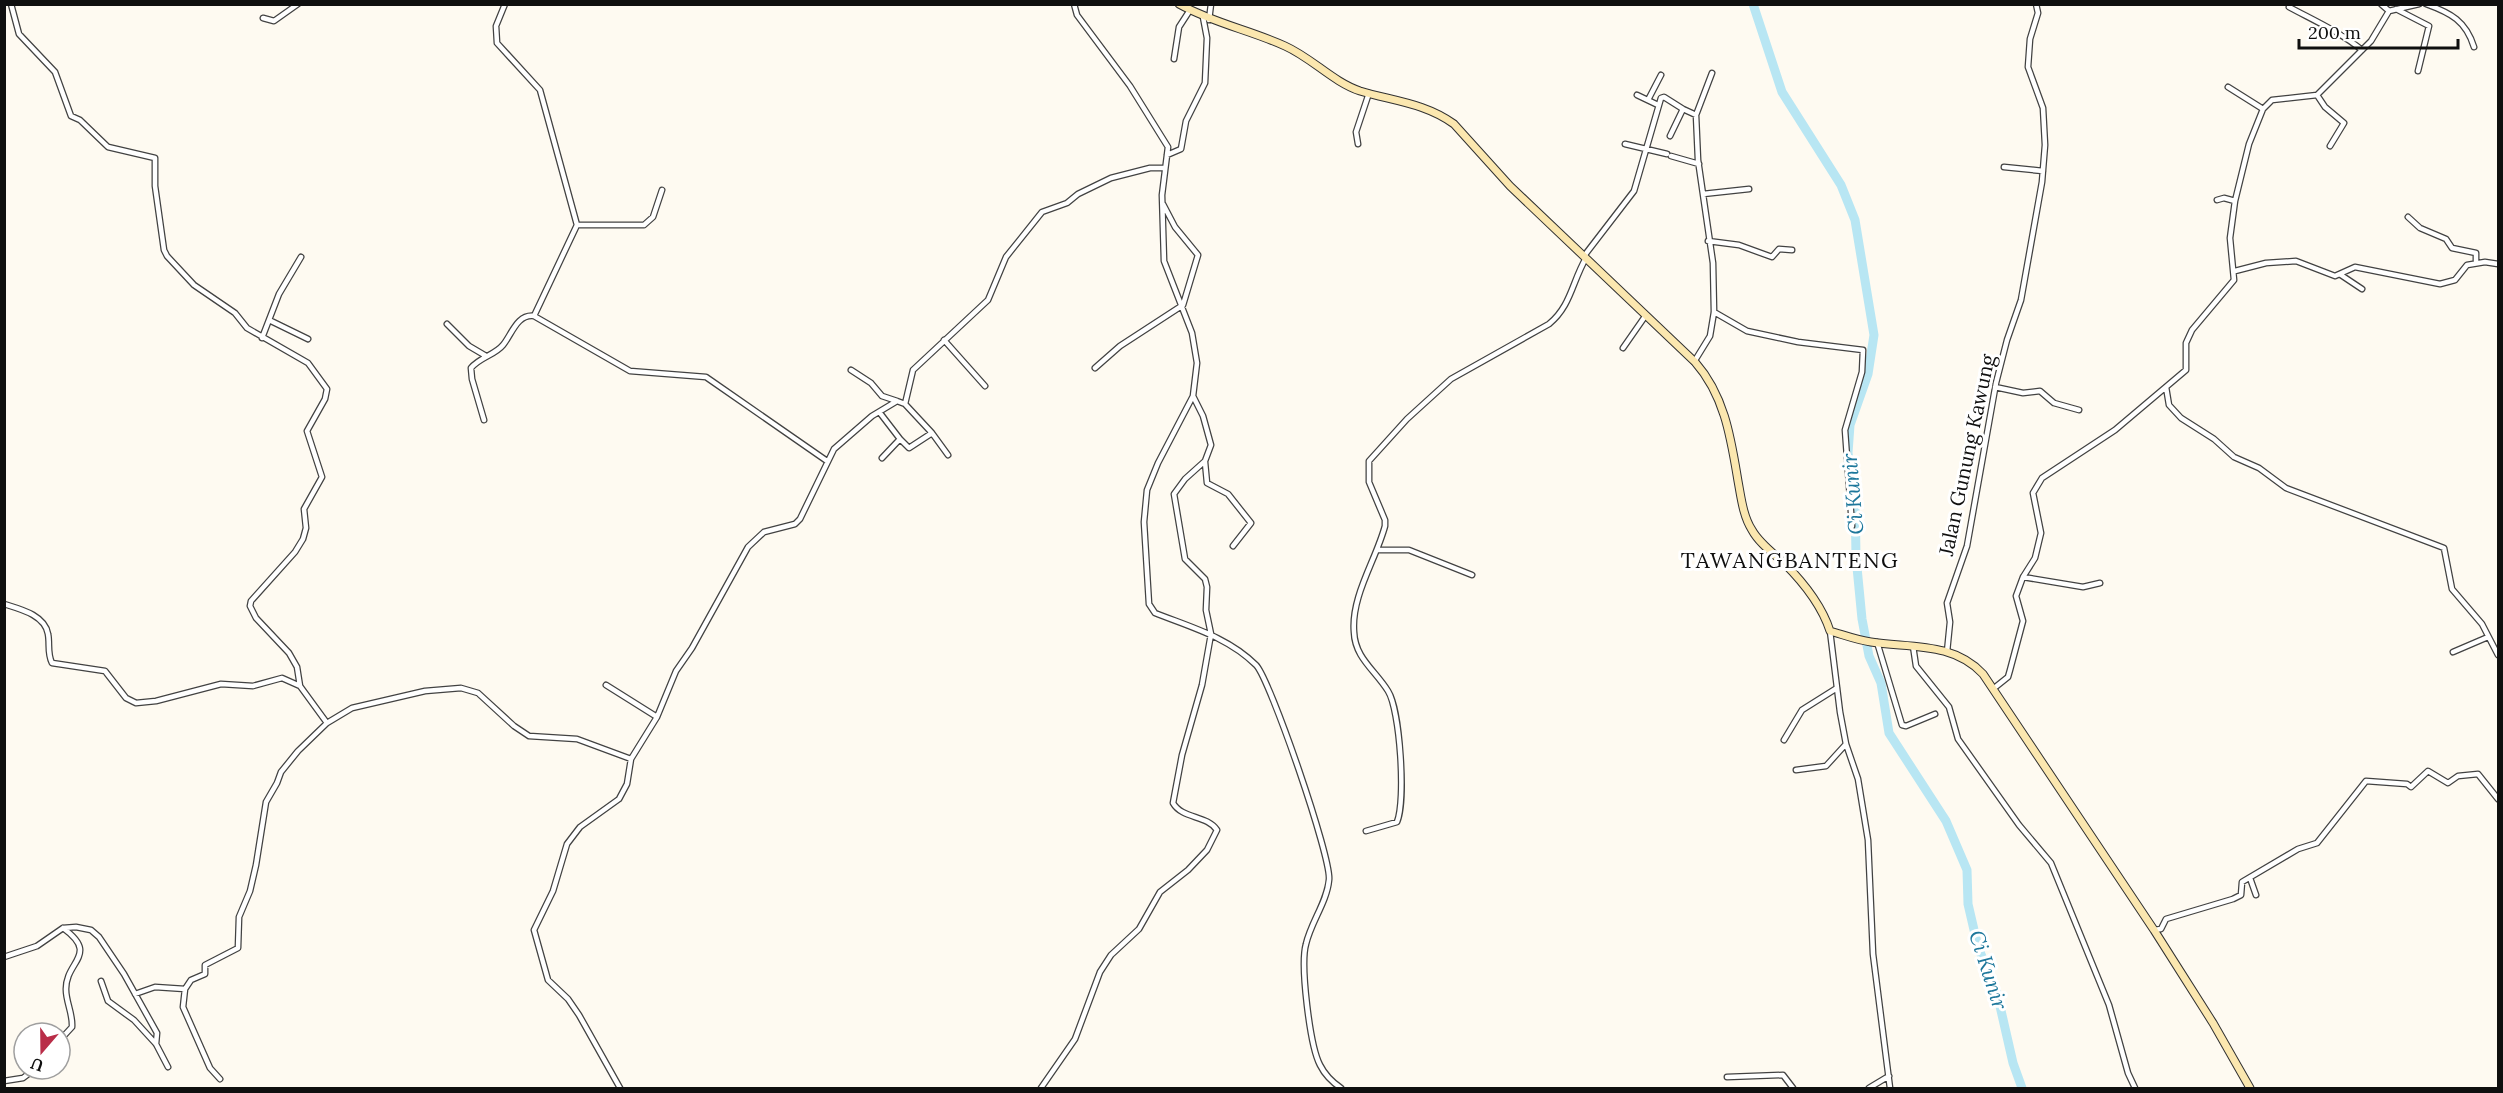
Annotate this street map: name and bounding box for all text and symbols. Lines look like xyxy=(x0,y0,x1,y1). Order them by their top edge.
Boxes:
scale bar xyxy=(2299,12,2458,50)
text: 200 m xyxy=(2308,21,2361,44)
street label: Jalan Gunung Kawung xyxy=(1933,351,2000,559)
water label: Ci Kunir xyxy=(1835,452,1870,536)
district label: TAWANGBANTENG xyxy=(1681,546,1899,574)
water label: Ci Kunir xyxy=(1963,927,2014,1013)
north arrow xyxy=(12,1021,72,1081)
text: U xyxy=(28,1054,46,1077)

